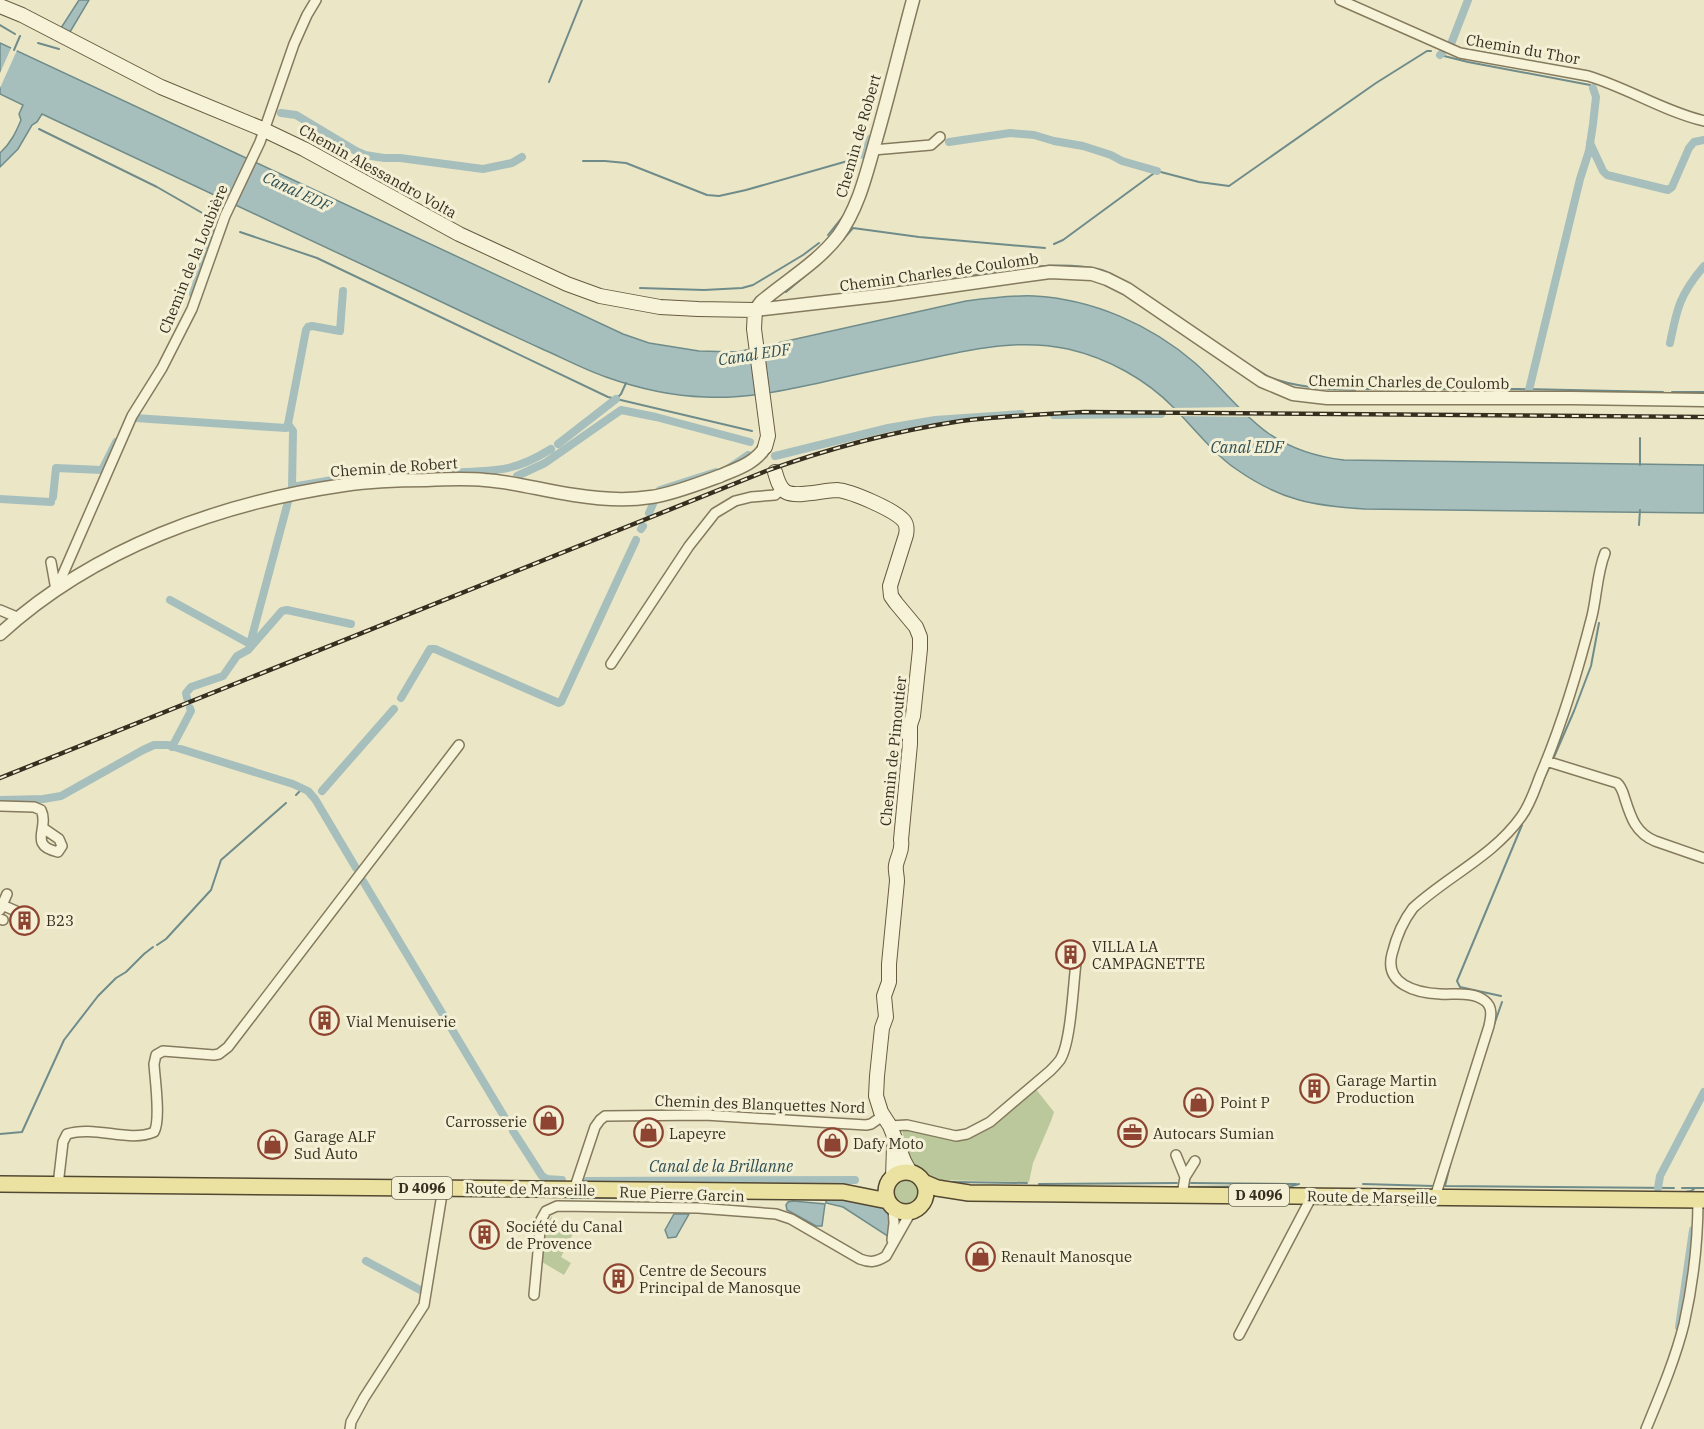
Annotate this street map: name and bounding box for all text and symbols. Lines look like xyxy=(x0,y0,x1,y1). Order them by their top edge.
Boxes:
street label: Chemin du Thor xyxy=(1465,30,1582,68)
street label: Chemin de Robert xyxy=(831,72,885,200)
street label: Chemin Alessandro Volta xyxy=(296,120,460,222)
water label: Canal EDF xyxy=(260,167,336,216)
street label: Chemin de la Loubière xyxy=(154,182,232,336)
street label: Chemin Charles de Coulomb xyxy=(838,249,1040,295)
water label: Canal EDF xyxy=(716,338,793,370)
street label: Chemin Charles de Coulomb xyxy=(1309,371,1510,393)
water label: Canal EDF xyxy=(1211,437,1285,457)
street label: Chemin de Robert xyxy=(330,453,458,481)
street label: Chemin de Pimoutier xyxy=(876,675,910,827)
building icon: B23 xyxy=(9,904,41,936)
place label: B23 xyxy=(46,911,74,930)
place label: VILLA LA CAMPAGNETTE xyxy=(1092,937,1205,973)
building icon: VILLA LA CAMPAGNETTE xyxy=(1055,939,1087,971)
building icon: Vial Menuiserie xyxy=(309,1005,341,1037)
place label: Vial Menuiserie xyxy=(346,1012,456,1031)
place label: Garage Martin Production xyxy=(1336,1071,1438,1107)
building icon: Garage Martin Production xyxy=(1299,1073,1331,1105)
shop icon: Point P xyxy=(1183,1086,1215,1118)
street label: Chemin des Blanquettes Nord xyxy=(654,1091,866,1117)
place label: Point P xyxy=(1220,1093,1270,1112)
shop icon: Carrosserie xyxy=(532,1105,564,1137)
place label: Carrosserie xyxy=(445,1112,527,1131)
shop icon: Lapeyre xyxy=(632,1117,664,1149)
office icon: Autocars Sumian xyxy=(1116,1117,1148,1149)
place label: Lapeyre xyxy=(669,1124,726,1143)
place label: Autocars Sumian xyxy=(1153,1124,1275,1143)
place label: Garage ALF Sud Auto xyxy=(294,1127,376,1163)
shop icon: Dafy Moto xyxy=(816,1127,848,1159)
shop icon: Garage ALF Sud Auto xyxy=(257,1129,289,1161)
place label: Dafy Moto xyxy=(853,1134,924,1153)
water label: Canal de la Brillanne xyxy=(649,1156,793,1176)
road number: D 4096 xyxy=(392,1177,452,1199)
street label: Route de Marseille xyxy=(465,1178,595,1200)
street label: Rue Pierre Garcin xyxy=(619,1182,746,1206)
road number: D 4096 xyxy=(1229,1184,1289,1206)
street label: Route de Marseille xyxy=(1307,1186,1437,1208)
place label: Société du Canal de Provence xyxy=(506,1217,623,1253)
building icon: Société du Canal de Provence xyxy=(469,1219,501,1251)
shop icon: Renault Manosque xyxy=(964,1240,996,1272)
place label: Renault Manosque xyxy=(1001,1247,1132,1266)
place label: Centre de Secours Principal de Manosque xyxy=(639,1261,801,1297)
building icon: Centre de Secours Principal de Manosque xyxy=(602,1263,634,1295)

